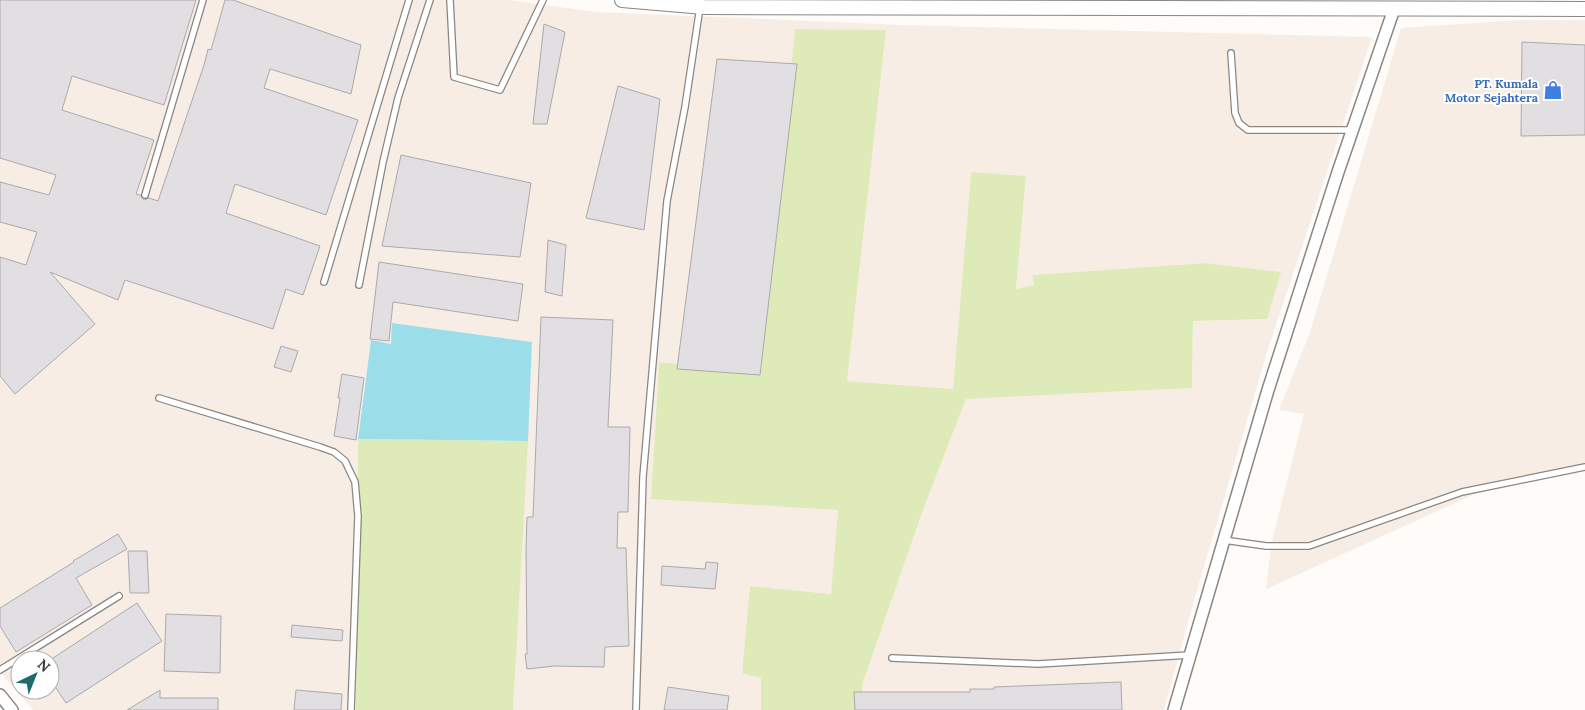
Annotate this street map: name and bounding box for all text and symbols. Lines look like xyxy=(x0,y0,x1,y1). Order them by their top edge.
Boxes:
place label: PT. Kumala Motor Sejahtera xyxy=(1445,76,1539,105)
shop icon: PT. Kumala Motor Sejahtera xyxy=(1542,79,1564,101)
north arrow xyxy=(10,650,60,700)
text: N xyxy=(34,655,54,676)

